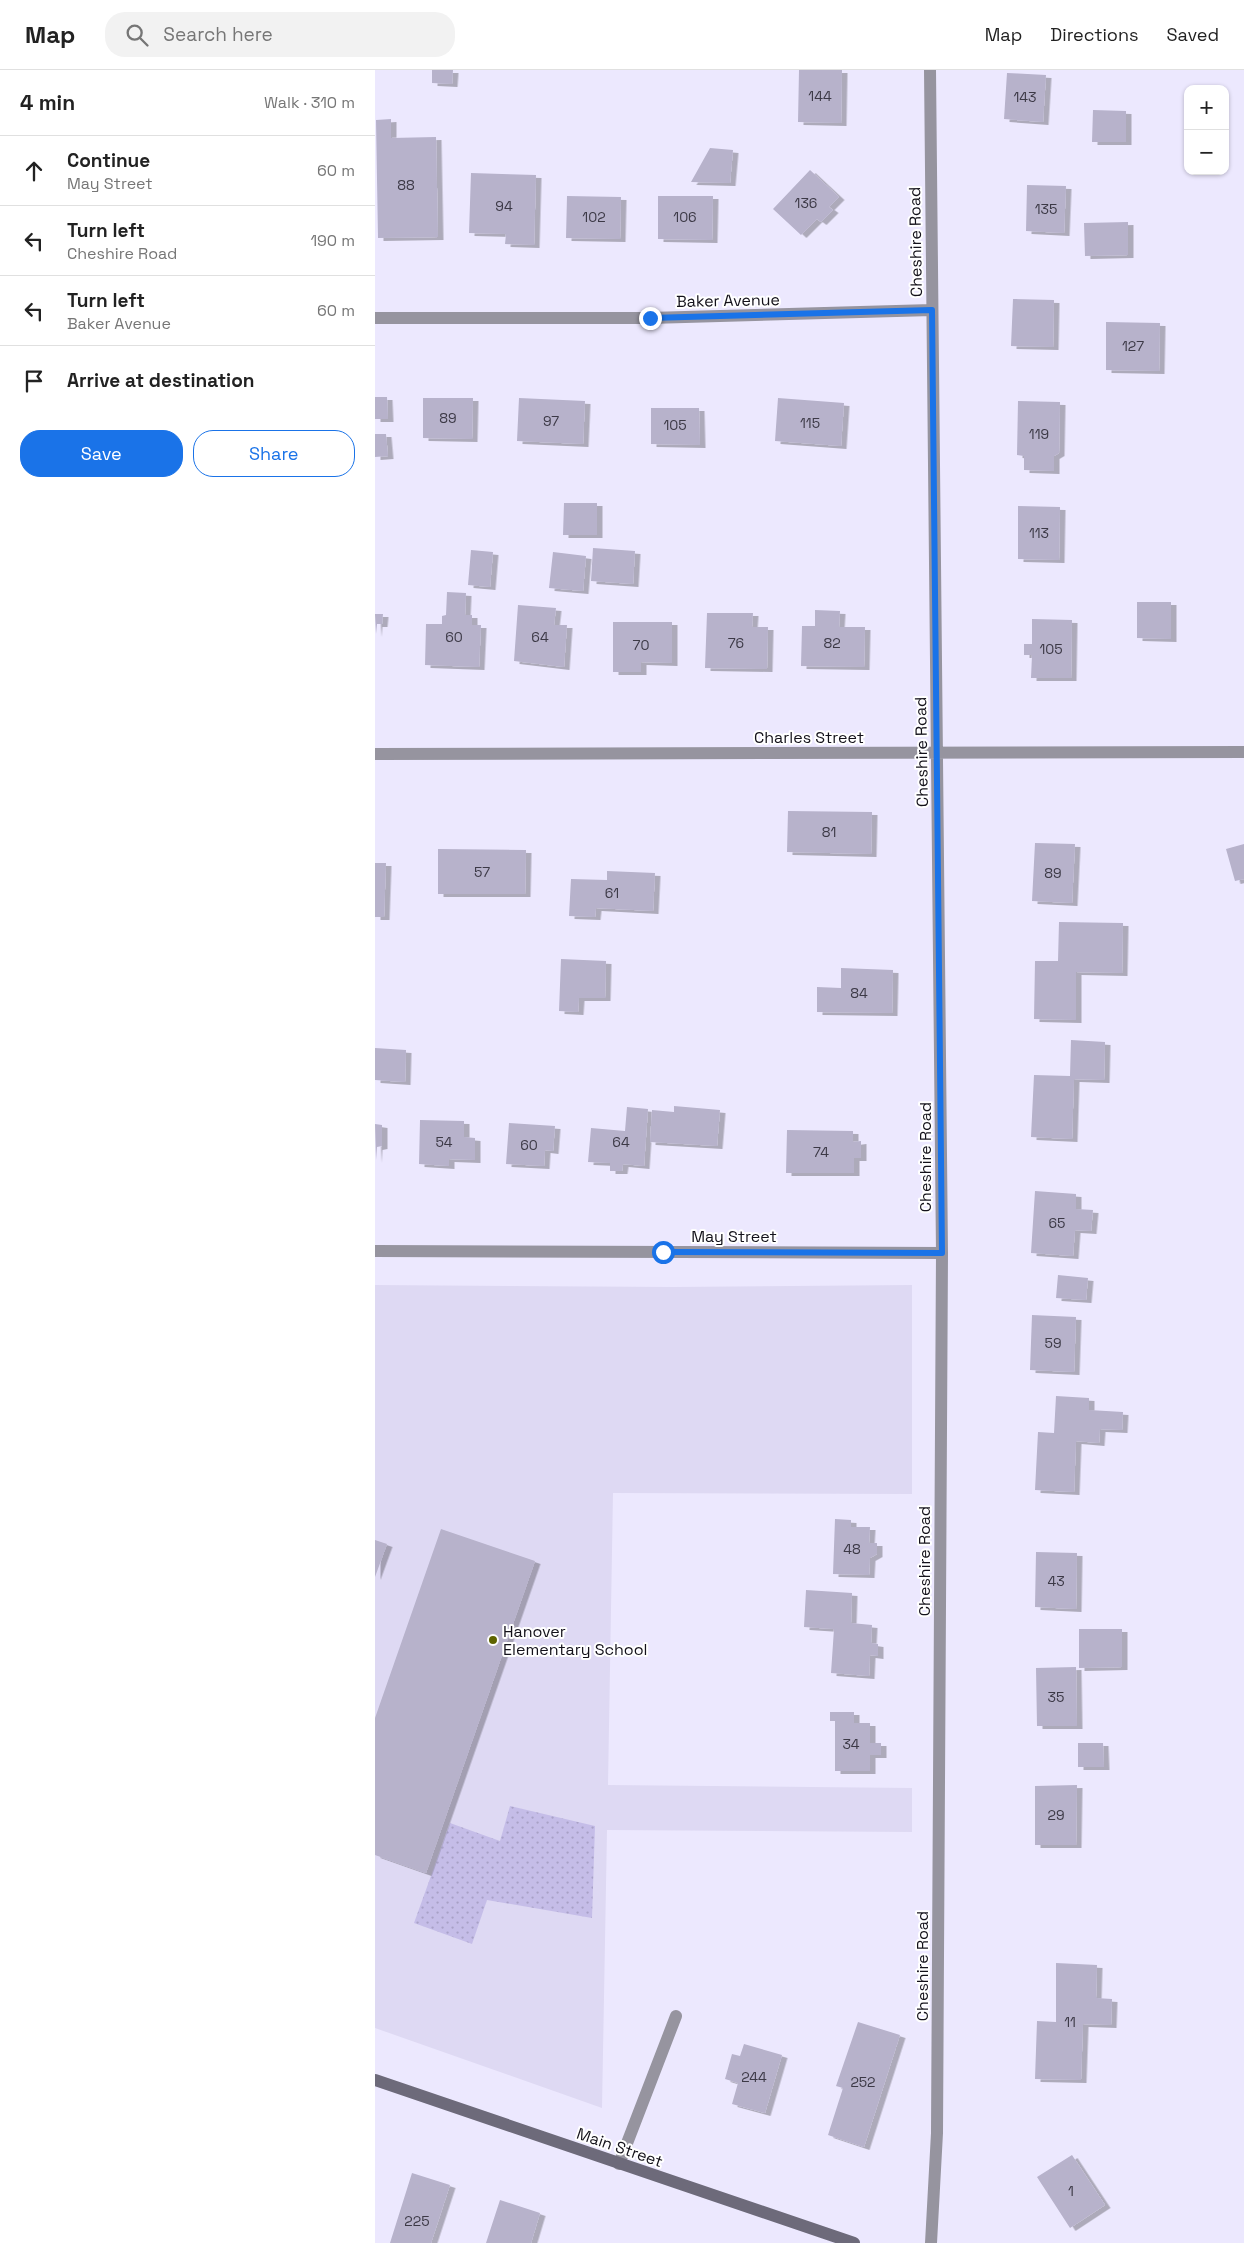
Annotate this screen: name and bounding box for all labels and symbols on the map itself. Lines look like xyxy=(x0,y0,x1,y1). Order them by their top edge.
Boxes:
house number: 144 xyxy=(808,87,832,105)
house number: 143 xyxy=(1013,88,1037,106)
house number: 88 xyxy=(397,176,415,194)
street label: Cheshire Road xyxy=(904,187,927,297)
house number: 136 xyxy=(795,194,817,212)
house number: 94 xyxy=(495,197,513,215)
house number: 135 xyxy=(1035,200,1057,218)
house number: 102 xyxy=(582,208,606,226)
house number: 106 xyxy=(673,208,697,226)
street label: Baker Avenue xyxy=(676,289,780,312)
route end xyxy=(639,307,662,330)
house number: 127 xyxy=(1122,337,1144,355)
house number: 89 xyxy=(439,409,457,427)
house number: 97 xyxy=(543,412,559,430)
house number: 115 xyxy=(800,414,820,432)
house number: 105 xyxy=(663,416,687,434)
house number: 119 xyxy=(1029,425,1049,443)
house number: 113 xyxy=(1029,524,1049,542)
house number: 60 xyxy=(445,628,463,646)
house number: 64 xyxy=(531,628,549,646)
house number: 76 xyxy=(728,634,744,652)
house number: 82 xyxy=(823,634,841,652)
house number: 70 xyxy=(633,636,649,654)
house number: 105 xyxy=(1039,640,1063,658)
street label: Cheshire Road xyxy=(910,697,933,807)
street label: Charles Street xyxy=(754,727,864,748)
house number: 81 xyxy=(822,823,836,841)
house number: 57 xyxy=(474,863,490,881)
house number: 89 xyxy=(1044,864,1062,882)
house number: 61 xyxy=(605,884,619,902)
house number: 84 xyxy=(850,984,868,1002)
street label: Cheshire Road xyxy=(915,1102,936,1212)
house number: 54 xyxy=(435,1133,453,1151)
house number: 64 xyxy=(612,1133,630,1151)
house number: 60 xyxy=(520,1136,538,1154)
house number: 74 xyxy=(813,1143,829,1161)
house number: 65 xyxy=(1049,1214,1065,1232)
street label: May Street xyxy=(691,1226,777,1247)
route start xyxy=(652,1241,675,1264)
house number: 59 xyxy=(1045,1334,1061,1352)
street label: Cheshire Road xyxy=(914,1506,935,1616)
house number: 48 xyxy=(843,1540,861,1558)
house number: 43 xyxy=(1047,1572,1065,1590)
place label: Hanover Elementary School xyxy=(503,1621,648,1660)
marker: Hanover Elementary School xyxy=(487,1634,499,1646)
house number: 35 xyxy=(1048,1688,1064,1706)
house number: 34 xyxy=(842,1735,860,1753)
house number: 29 xyxy=(1048,1806,1064,1824)
street label: Cheshire Road xyxy=(912,1911,933,2021)
house number: 11 xyxy=(1064,2013,1076,2031)
house number: 244 xyxy=(741,2068,767,2086)
house number: 252 xyxy=(850,2073,876,2091)
street label: Main Street xyxy=(574,2123,666,2172)
house number: 1 xyxy=(1068,2182,1074,2200)
house number: 225 xyxy=(404,2212,430,2230)

